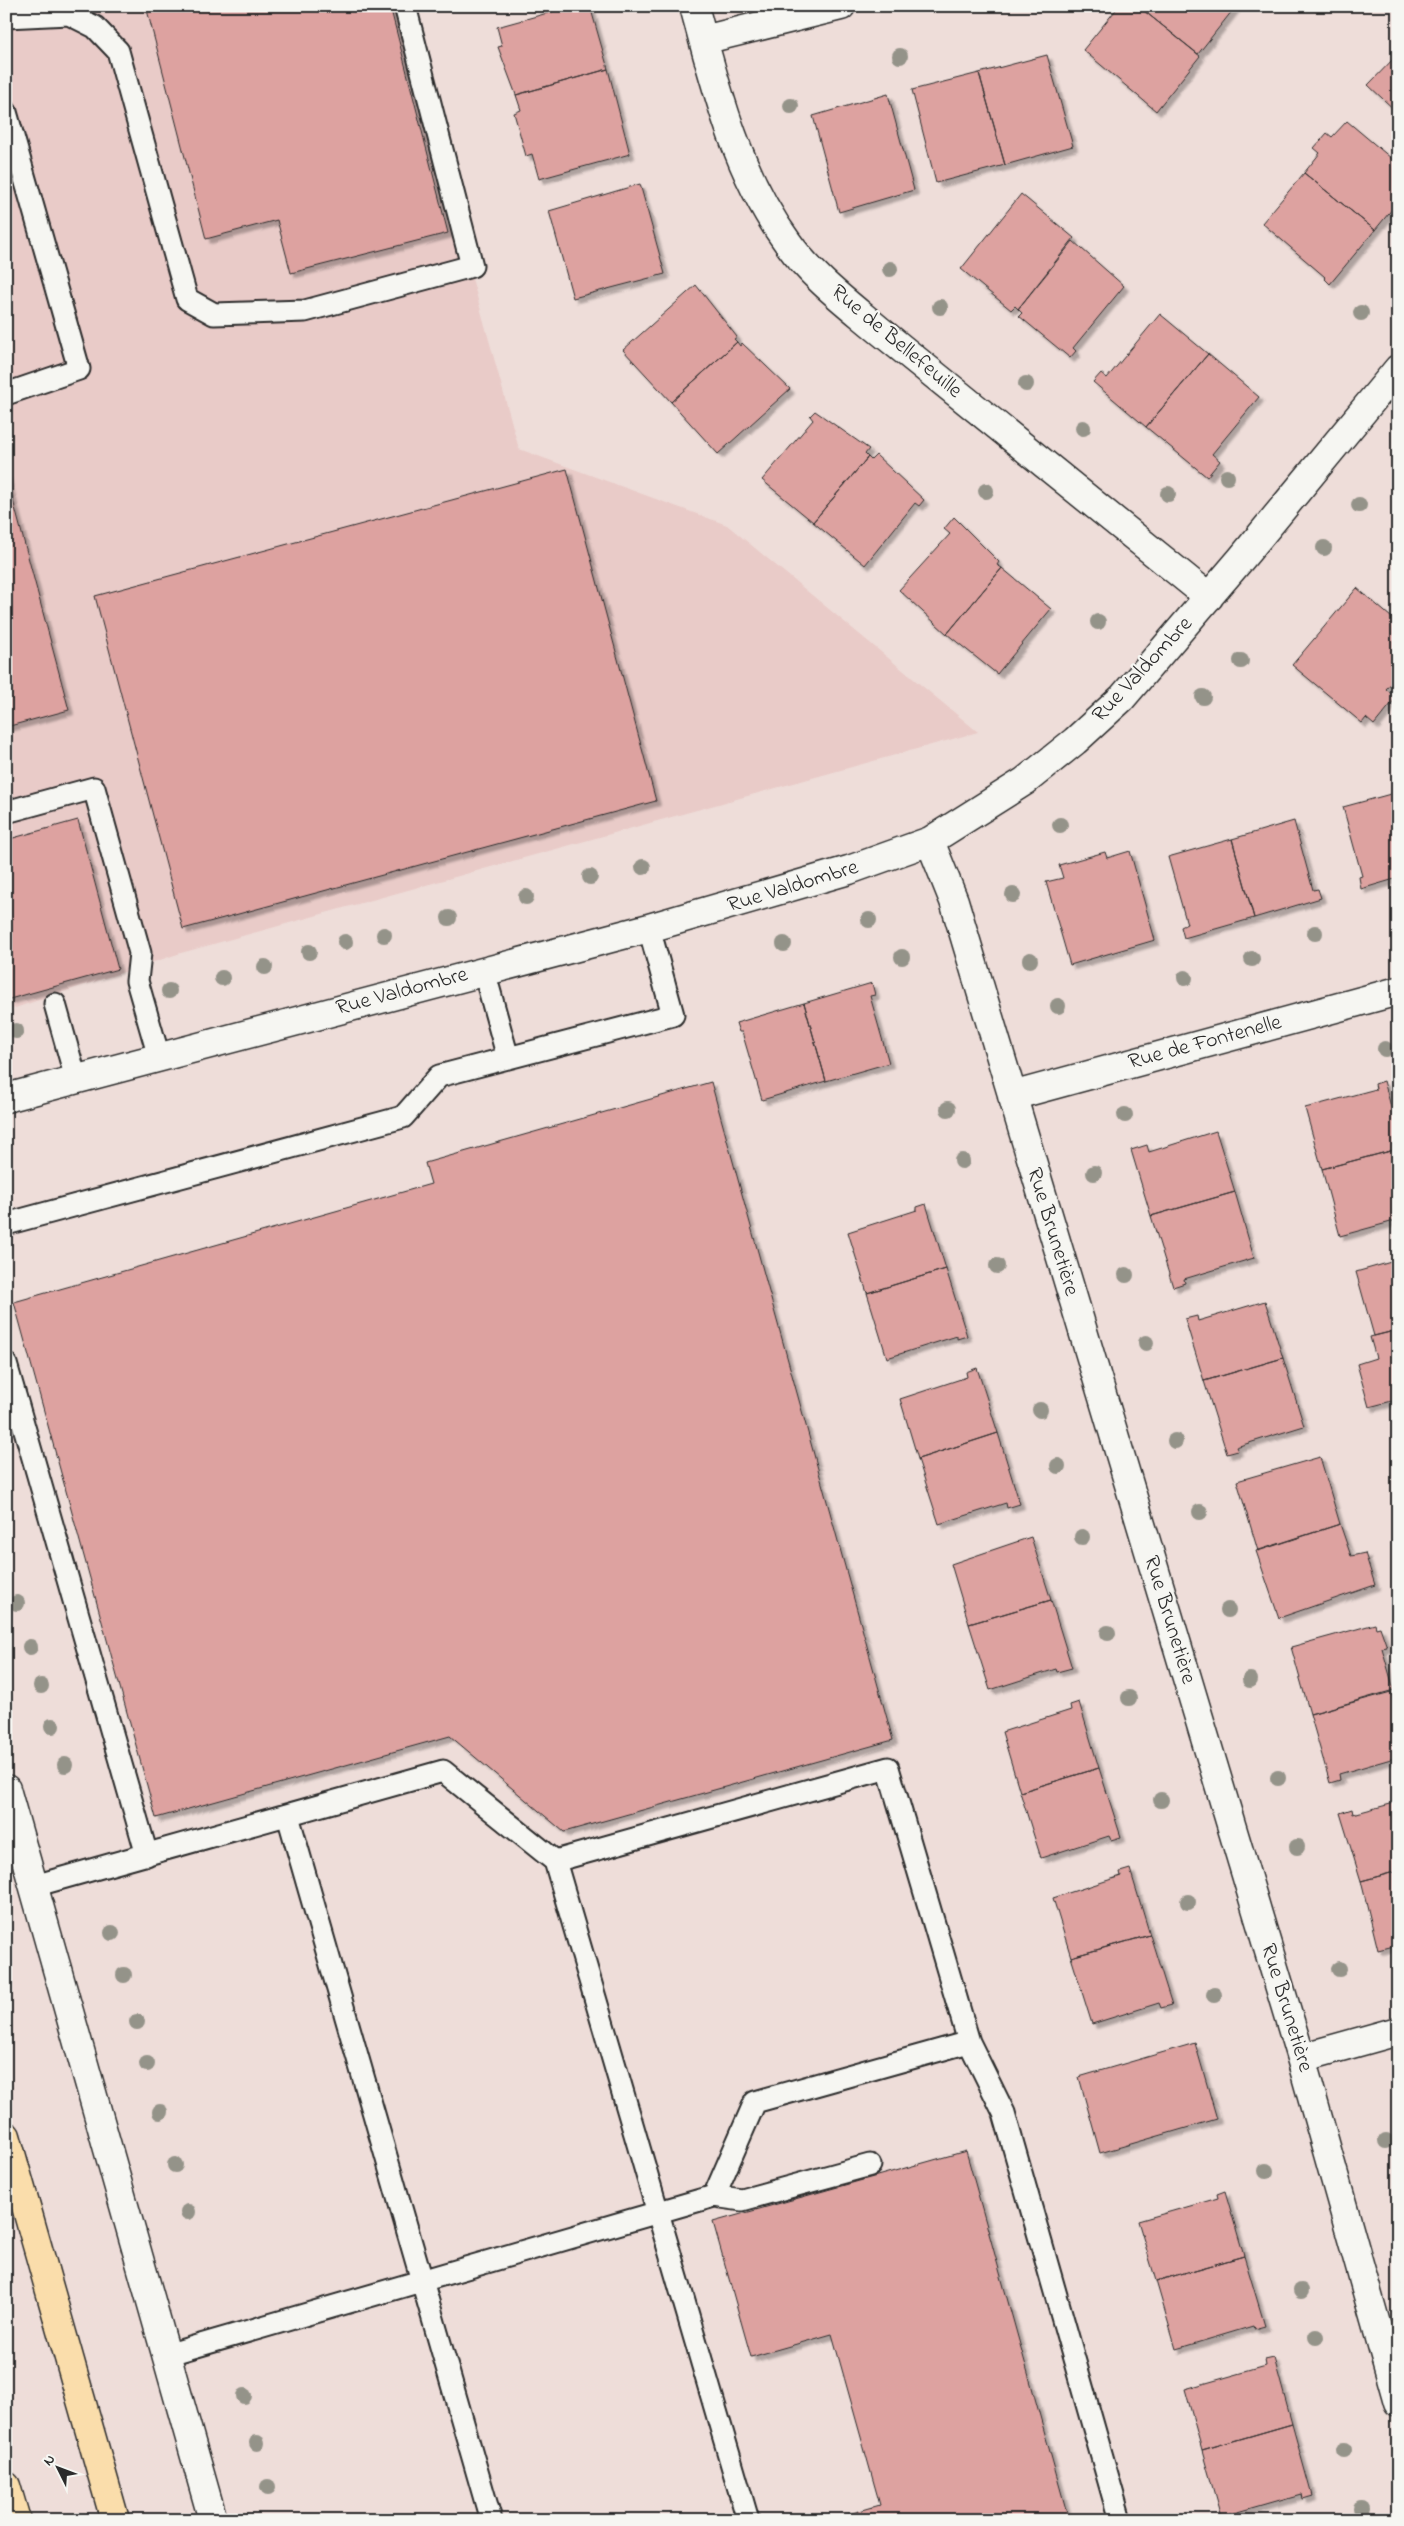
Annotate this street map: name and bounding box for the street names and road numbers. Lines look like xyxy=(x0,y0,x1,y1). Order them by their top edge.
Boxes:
street label: Rue de Bellefeuille xyxy=(823,277,969,407)
street label: Rue Valdombre xyxy=(1085,610,1201,730)
street label: Rue Valdombre xyxy=(724,852,862,922)
street label: Rue Valdombre xyxy=(333,959,472,1025)
street label: Rue de Fontenelle xyxy=(1125,1007,1285,1079)
street label: Rue Brunetière xyxy=(1017,1164,1087,1300)
street label: Rue Brunetière xyxy=(1134,1552,1204,1688)
street label: Rue Brunetière xyxy=(1251,1940,1321,2076)

